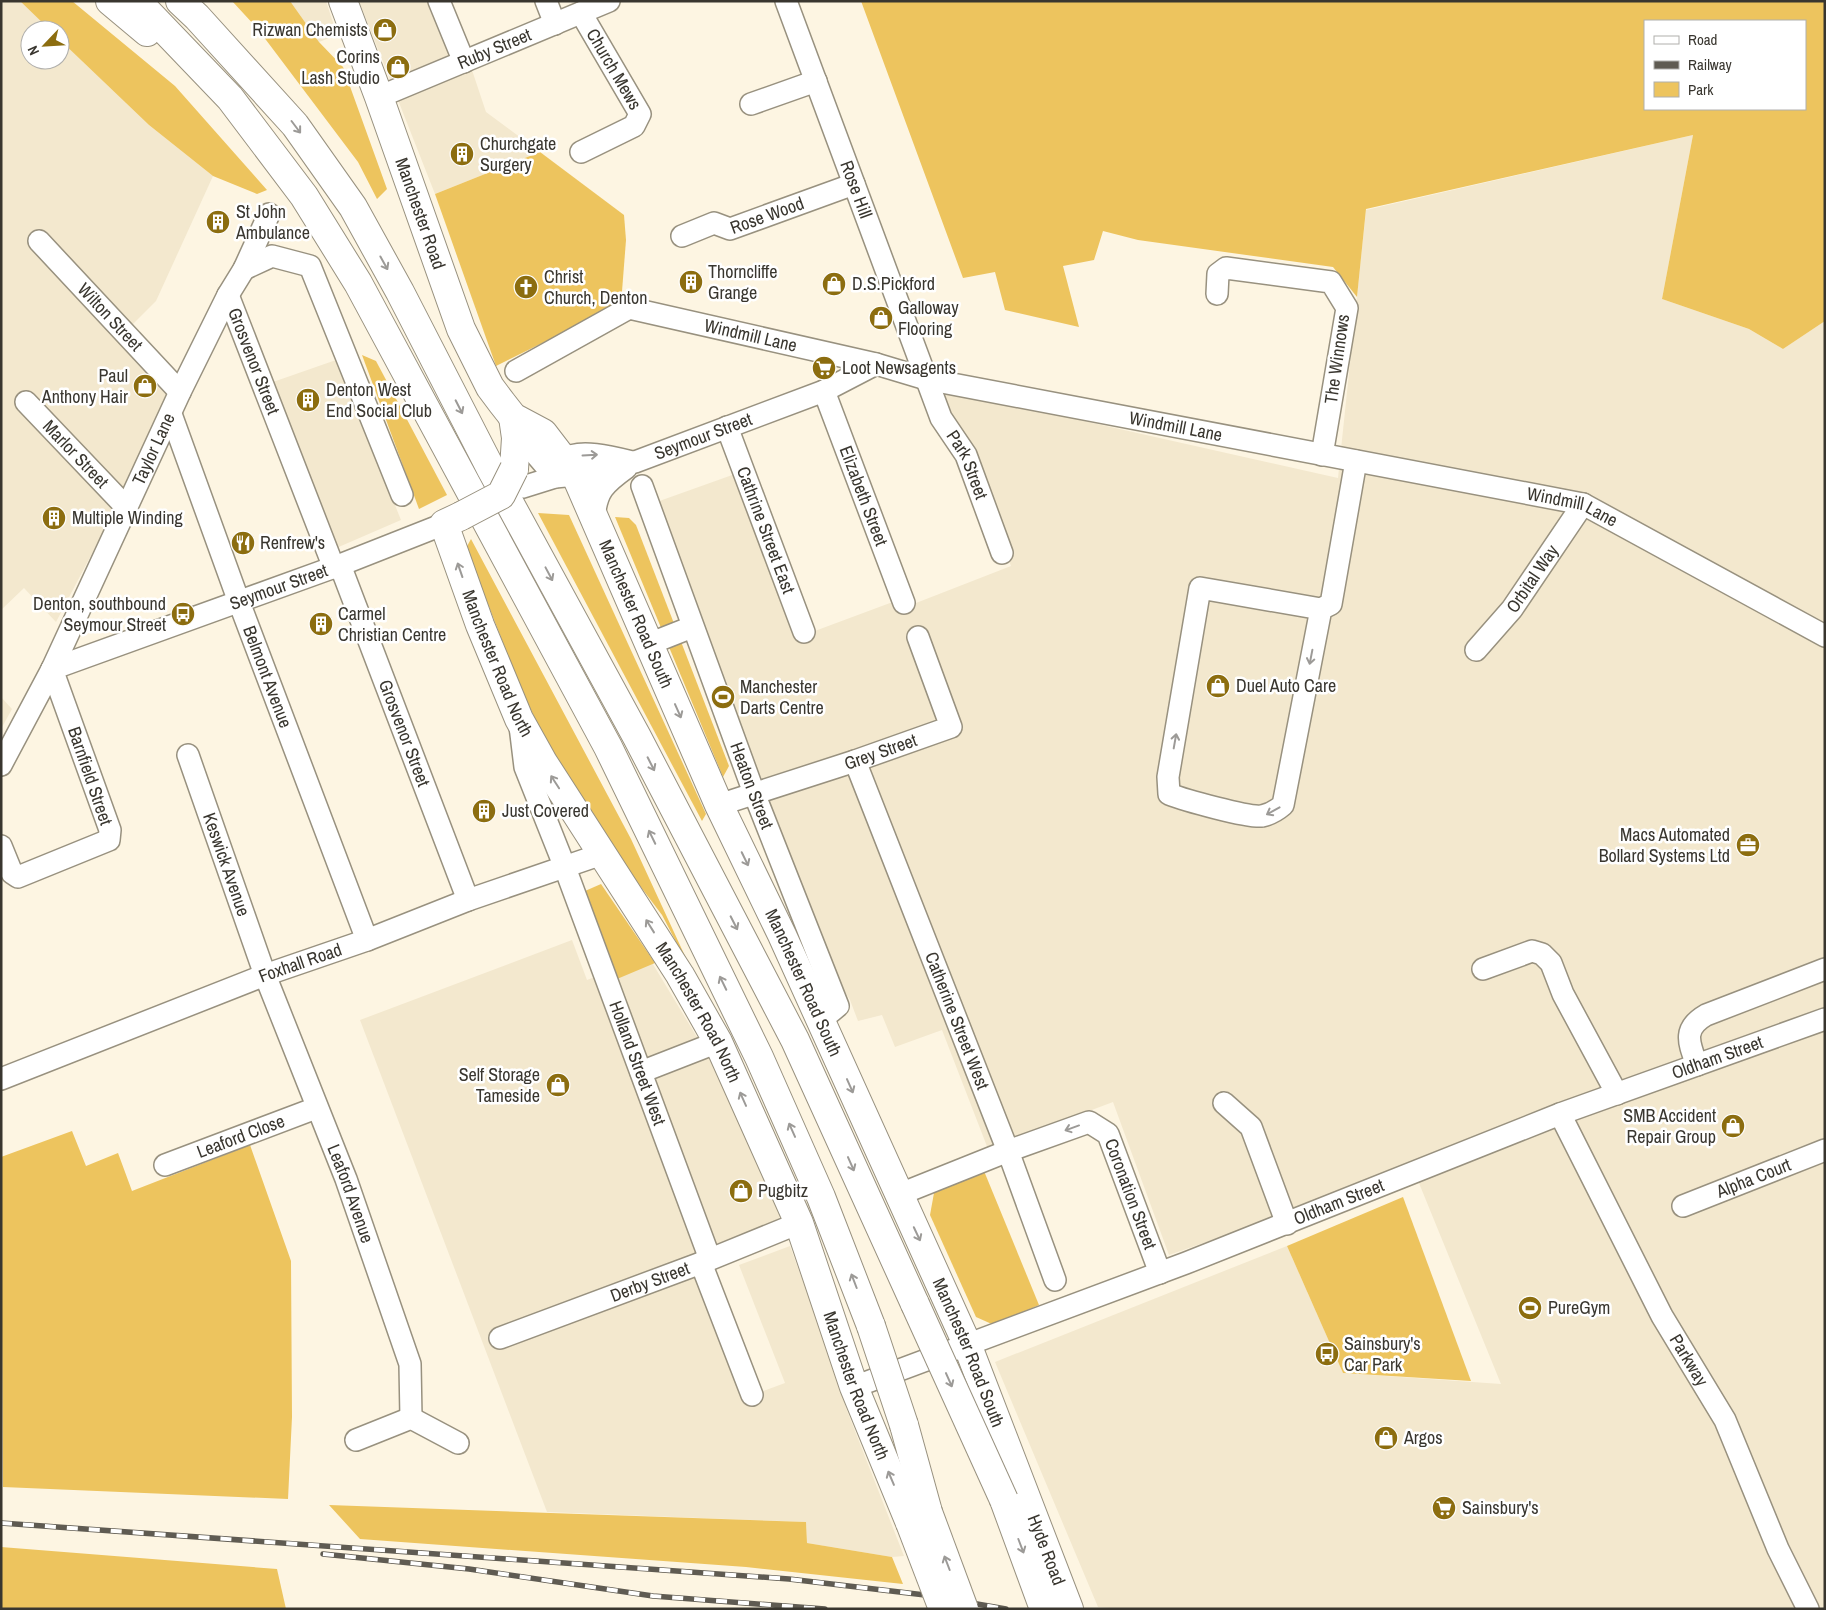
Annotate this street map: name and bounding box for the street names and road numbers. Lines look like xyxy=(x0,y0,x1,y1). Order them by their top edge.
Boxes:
street label: Ruby Street xyxy=(453,22,535,75)
street label: Church Mews xyxy=(581,24,648,114)
street label: Manchester Road xyxy=(389,154,452,272)
street label: Rose Hill xyxy=(834,157,879,222)
street label: Rose Wood xyxy=(726,190,807,240)
street label: Wilton Street xyxy=(72,277,149,356)
street label: Grosvenor Street xyxy=(222,304,286,418)
street label: Windmill Lane xyxy=(702,312,799,358)
street label: The Winnows xyxy=(1318,313,1355,405)
street label: Windmill Lane xyxy=(1127,405,1224,447)
street label: Seymour Street xyxy=(650,406,755,466)
street label: Taylor Lane xyxy=(126,409,181,489)
street label: Marlor Street xyxy=(38,414,115,493)
street label: Park Street xyxy=(941,425,994,503)
street label: Elizabeth Street xyxy=(834,442,894,549)
street label: Cathrine Street East xyxy=(731,463,801,597)
street label: Windmill Lane xyxy=(1525,481,1622,533)
street label: Manchester Road South xyxy=(593,536,680,692)
street label: Orbital Way xyxy=(1500,539,1564,618)
street label: Seymour Street xyxy=(226,557,331,616)
street label: Manchester Road North xyxy=(456,586,539,741)
street label: Belmont Avenue xyxy=(237,622,299,731)
street label: Grosvenor Street xyxy=(373,676,436,790)
street label: Barnfield Street xyxy=(62,723,119,828)
street label: Grey Street xyxy=(841,727,920,776)
street label: Heaton Street xyxy=(724,738,780,833)
street label: Keswick Avenue xyxy=(197,809,256,920)
street label: Manchester Road South xyxy=(759,905,848,1060)
street label: Foxhall Road xyxy=(255,937,345,988)
street label: Manchester Road North xyxy=(650,937,747,1086)
street label: Catherine Street West xyxy=(919,948,996,1093)
street label: Holland Street West xyxy=(603,997,672,1129)
street label: Oldham Street xyxy=(1668,1029,1766,1085)
street label: Leaford Close xyxy=(193,1108,288,1164)
street label: Coronation Street xyxy=(1099,1135,1163,1253)
street label: Leaford Avenue xyxy=(321,1141,380,1246)
street label: Alpha Court xyxy=(1712,1152,1794,1204)
street label: Oldham Street xyxy=(1290,1172,1388,1231)
street label: Derby Street xyxy=(607,1255,693,1308)
street label: Manchester Road South xyxy=(927,1274,1011,1431)
street label: Manchester Road North xyxy=(818,1308,896,1464)
street label: Parkway xyxy=(1664,1329,1715,1391)
street label: Hyde Road xyxy=(1022,1511,1072,1589)

